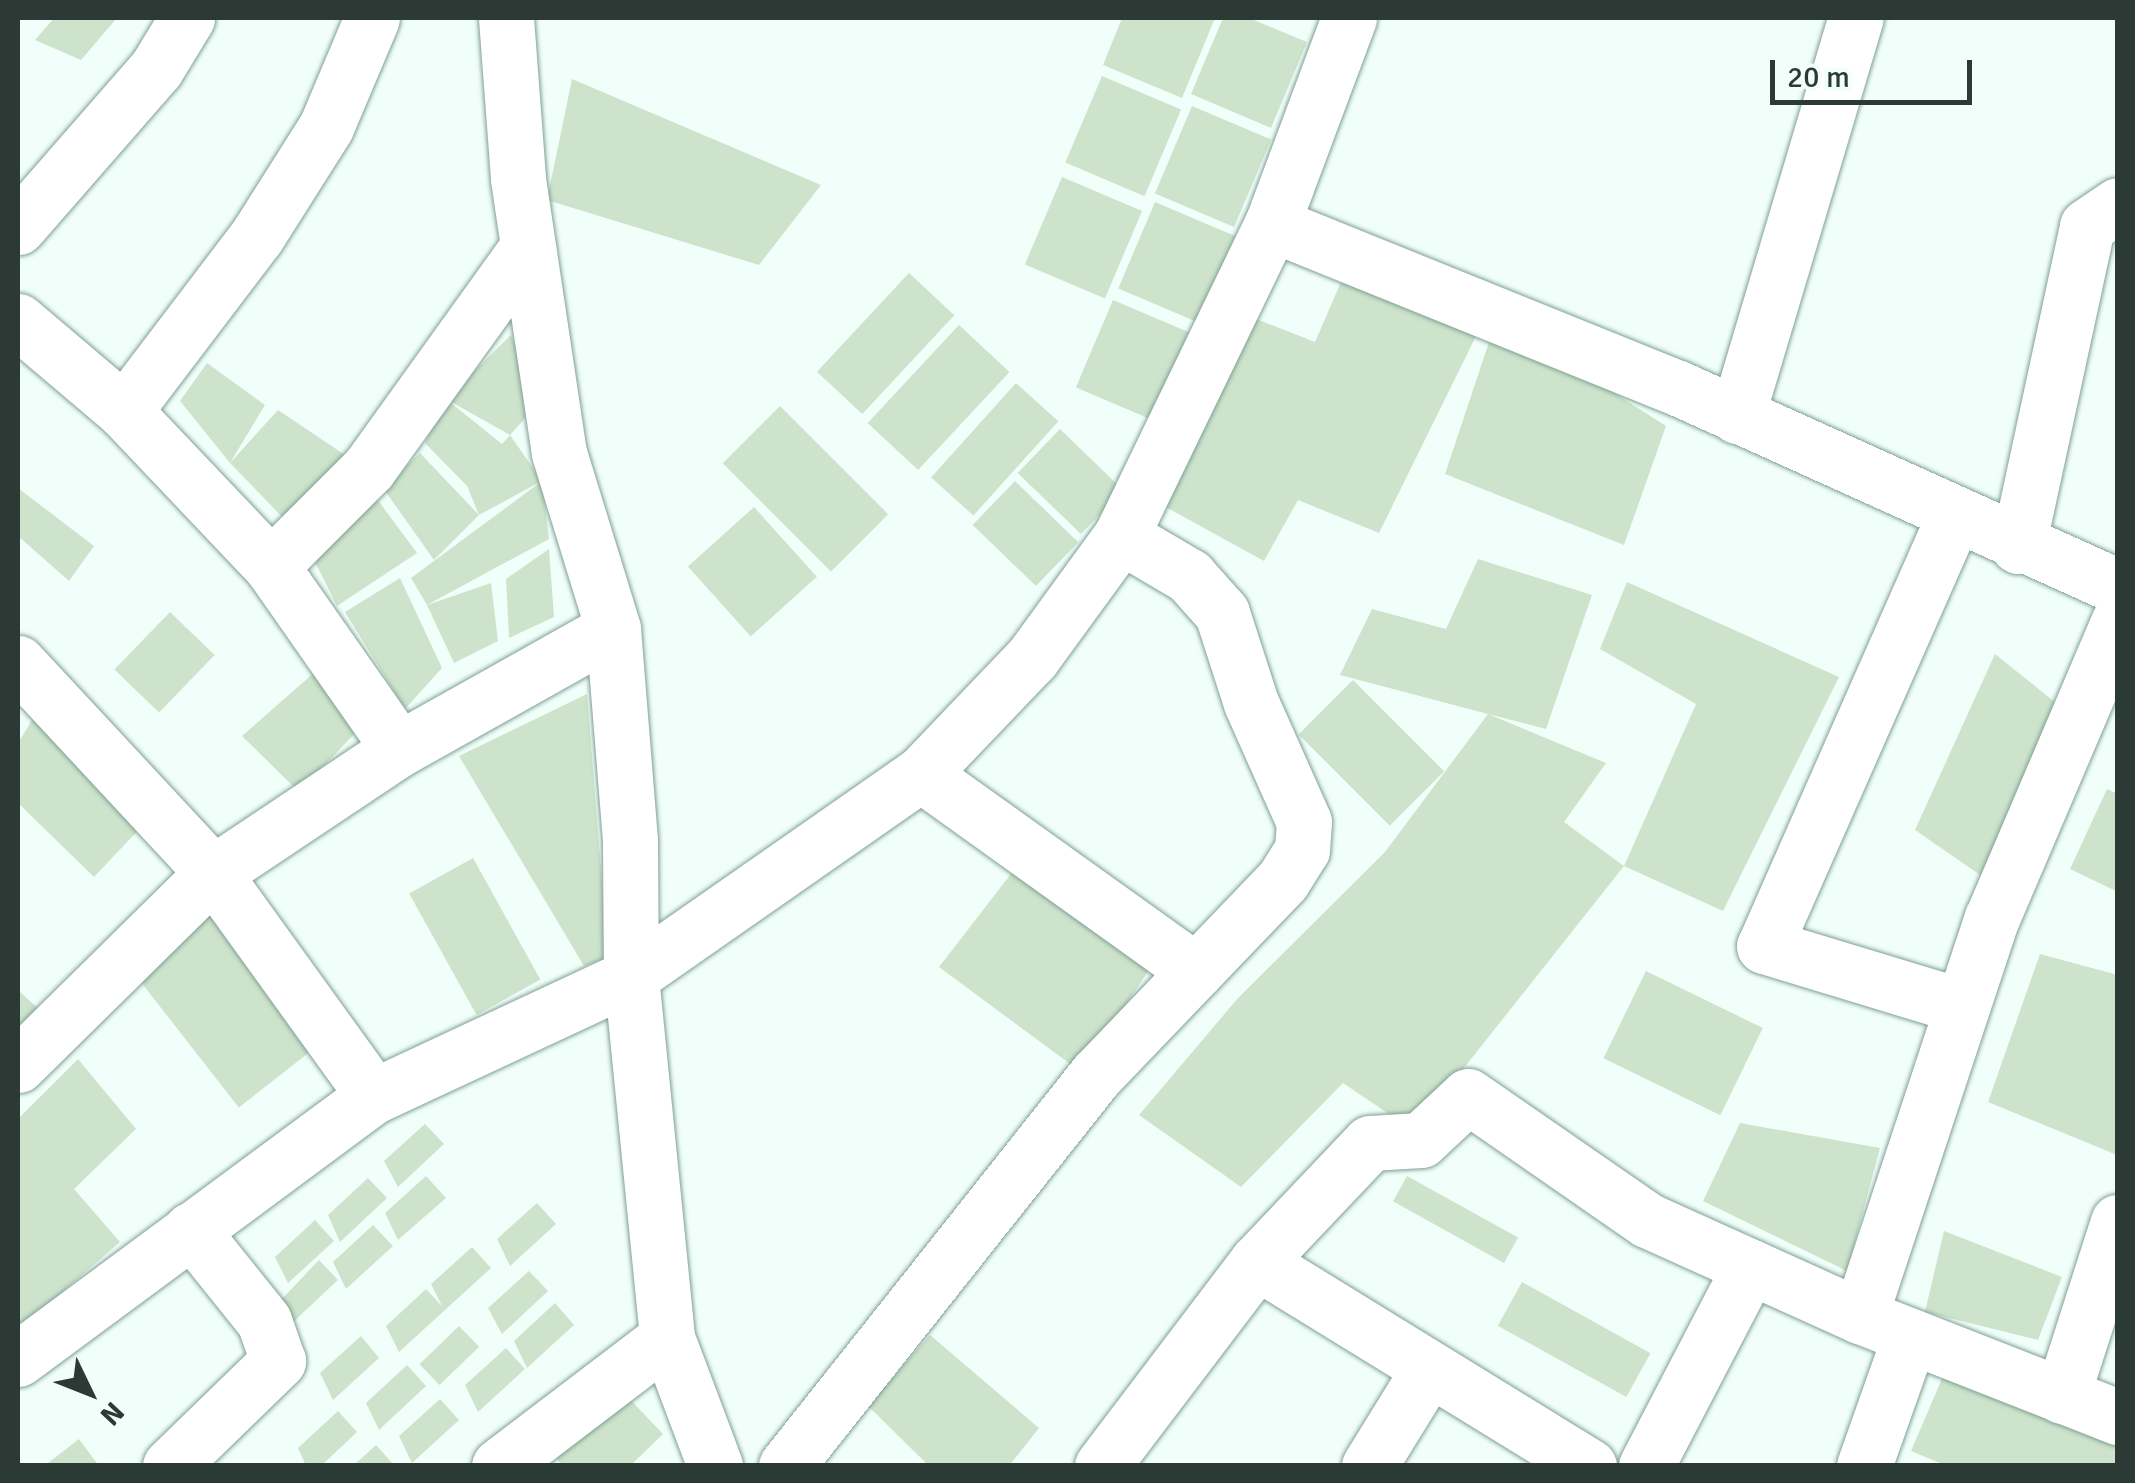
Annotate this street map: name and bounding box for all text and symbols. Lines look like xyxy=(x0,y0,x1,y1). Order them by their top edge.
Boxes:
scale bar xyxy=(1775,40,1978,102)
text: 20 m xyxy=(1787,59,1850,96)
north arrow xyxy=(40,1343,140,1443)
text: N xyxy=(93,1395,131,1432)

